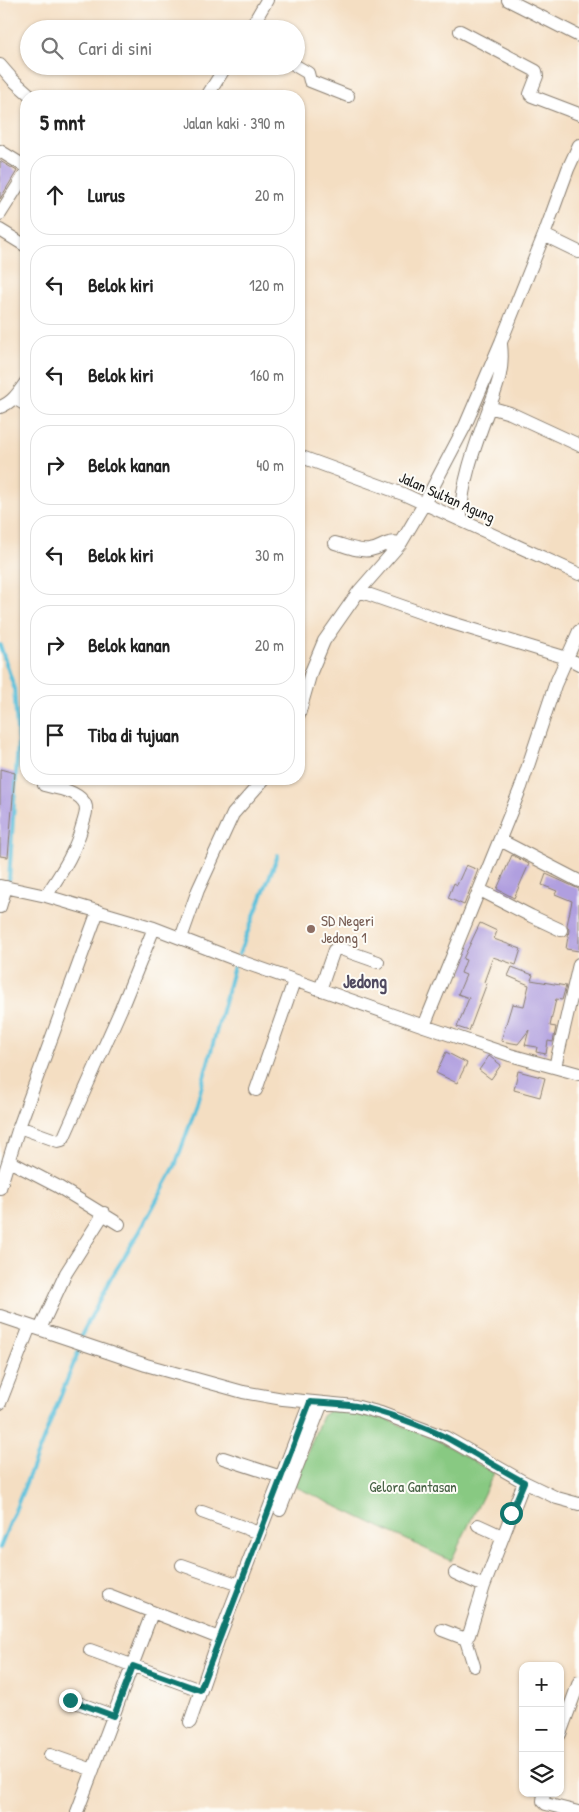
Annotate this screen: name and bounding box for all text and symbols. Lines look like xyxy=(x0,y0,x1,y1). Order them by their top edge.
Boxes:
search box xyxy=(20,20,305,75)
icon: search xyxy=(38,34,66,62)
text: Cari di sini xyxy=(78,35,152,61)
text: 5 mnt xyxy=(40,108,85,137)
text: Jalan kaki · 390 m xyxy=(183,112,285,134)
icon: ahead xyxy=(41,181,69,209)
text: Lurus xyxy=(88,182,125,208)
text: 20 m xyxy=(255,184,284,206)
icon: left xyxy=(41,271,69,299)
text: Belok kiri xyxy=(88,272,154,298)
text: 120 m xyxy=(249,274,284,296)
icon: left xyxy=(41,361,69,389)
text: Belok kiri xyxy=(88,362,154,388)
text: 160 m xyxy=(250,364,284,386)
icon: right xyxy=(41,451,69,479)
text: Belok kanan xyxy=(88,452,170,478)
text: 40 m xyxy=(256,454,284,476)
street label: Jalan Sultan Agung xyxy=(396,466,499,528)
icon: left xyxy=(41,541,69,569)
text: Belok kiri xyxy=(88,542,154,568)
text: 30 m xyxy=(255,544,284,566)
icon: right xyxy=(41,631,69,659)
text: Belok kanan xyxy=(88,632,170,658)
text: 20 m xyxy=(255,634,284,656)
icon: arrive xyxy=(41,721,69,749)
text: Tiba di tujuan xyxy=(88,722,179,748)
place label: SD Negeri Jedong 1 xyxy=(321,910,374,948)
marker: SD Negeri Jedong 1 xyxy=(305,923,317,935)
district label: Jedong xyxy=(343,969,387,995)
park label: Gelora Gantasan xyxy=(369,1476,457,1497)
route start xyxy=(500,1502,523,1525)
map controls xyxy=(519,1662,564,1797)
button: + xyxy=(519,1662,564,1707)
route end xyxy=(59,1689,82,1712)
button: − xyxy=(519,1707,564,1752)
button: layers xyxy=(519,1752,564,1797)

